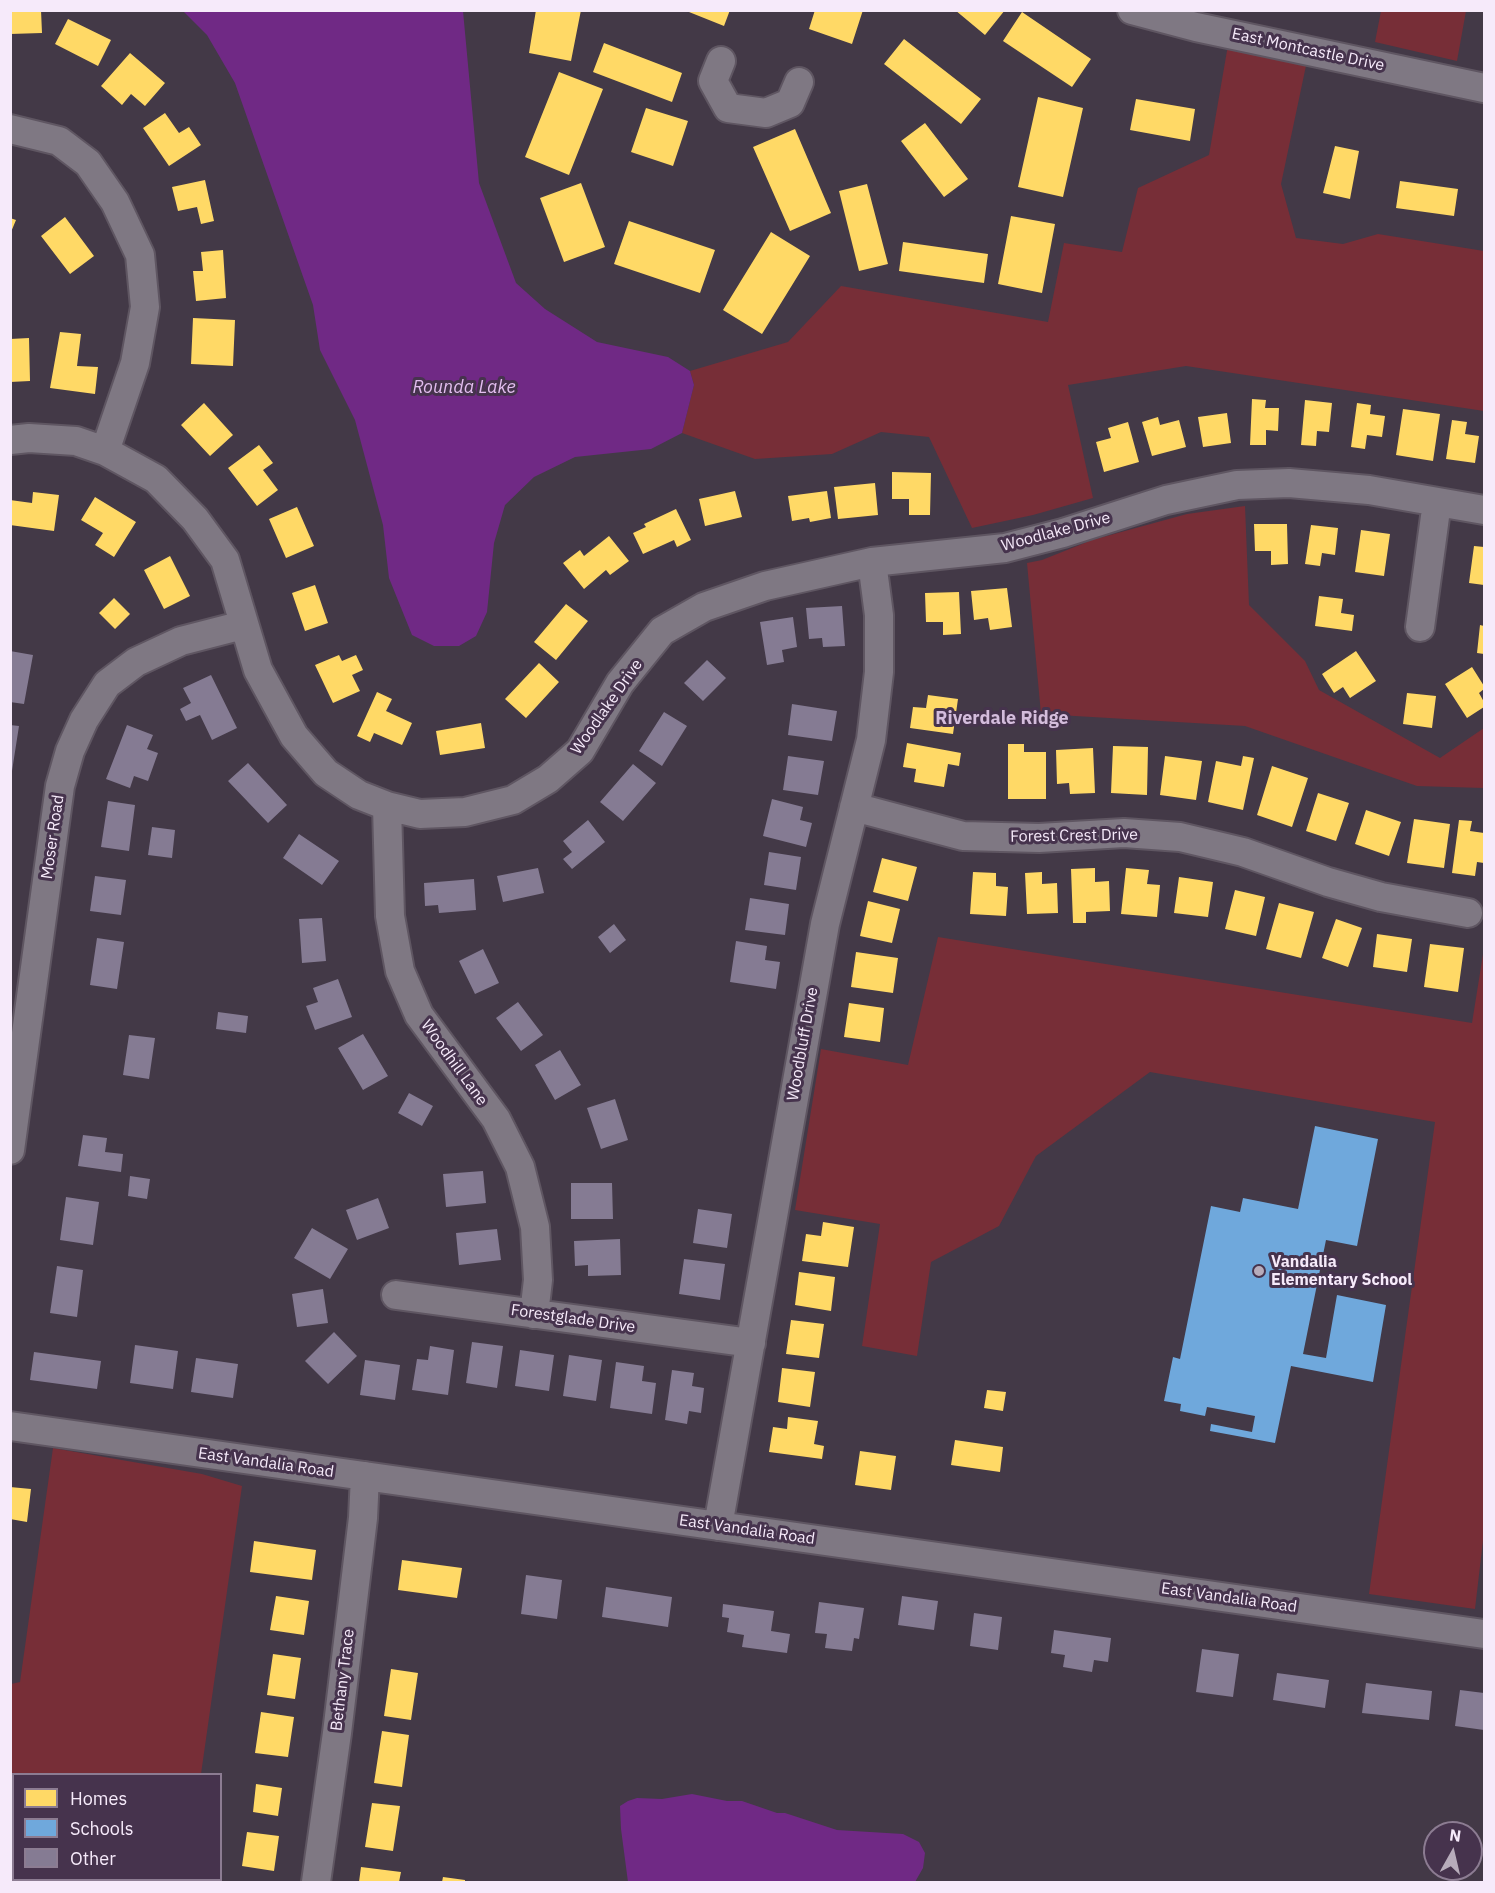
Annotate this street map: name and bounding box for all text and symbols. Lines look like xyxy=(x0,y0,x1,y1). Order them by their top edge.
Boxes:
street label: East Montcastle Drive xyxy=(1230,24,1386,76)
water label: Rounda Lake xyxy=(412,377,516,399)
street label: Woodlake Drive xyxy=(999,508,1113,556)
street label: Woodlake Drive xyxy=(567,656,647,758)
district label: Riverdale Ridge xyxy=(935,708,1069,730)
street label: Moser Road xyxy=(38,794,68,880)
street label: Forest Crest Drive xyxy=(1010,825,1138,847)
street label: Woodbluff Drive xyxy=(784,986,822,1102)
street label: Woodhill Lane xyxy=(417,1016,491,1110)
place label: Vandalia Elementary School xyxy=(1271,1252,1412,1290)
marker: Vandalia Elementary School xyxy=(1252,1264,1266,1278)
street label: Forestglade Drive xyxy=(510,1301,636,1337)
street label: East Vandalia Road xyxy=(197,1444,335,1482)
street label: East Vandalia Road xyxy=(678,1511,816,1549)
street label: East Vandalia Road xyxy=(1160,1579,1298,1617)
street label: Bethany Trace xyxy=(327,1628,359,1732)
legend xyxy=(12,1773,222,1881)
text: Homes xyxy=(70,1787,127,1810)
text: Schools xyxy=(70,1817,134,1840)
north arrow xyxy=(1423,1821,1483,1881)
text: N xyxy=(1448,1824,1462,1846)
text: Other xyxy=(70,1847,116,1870)

